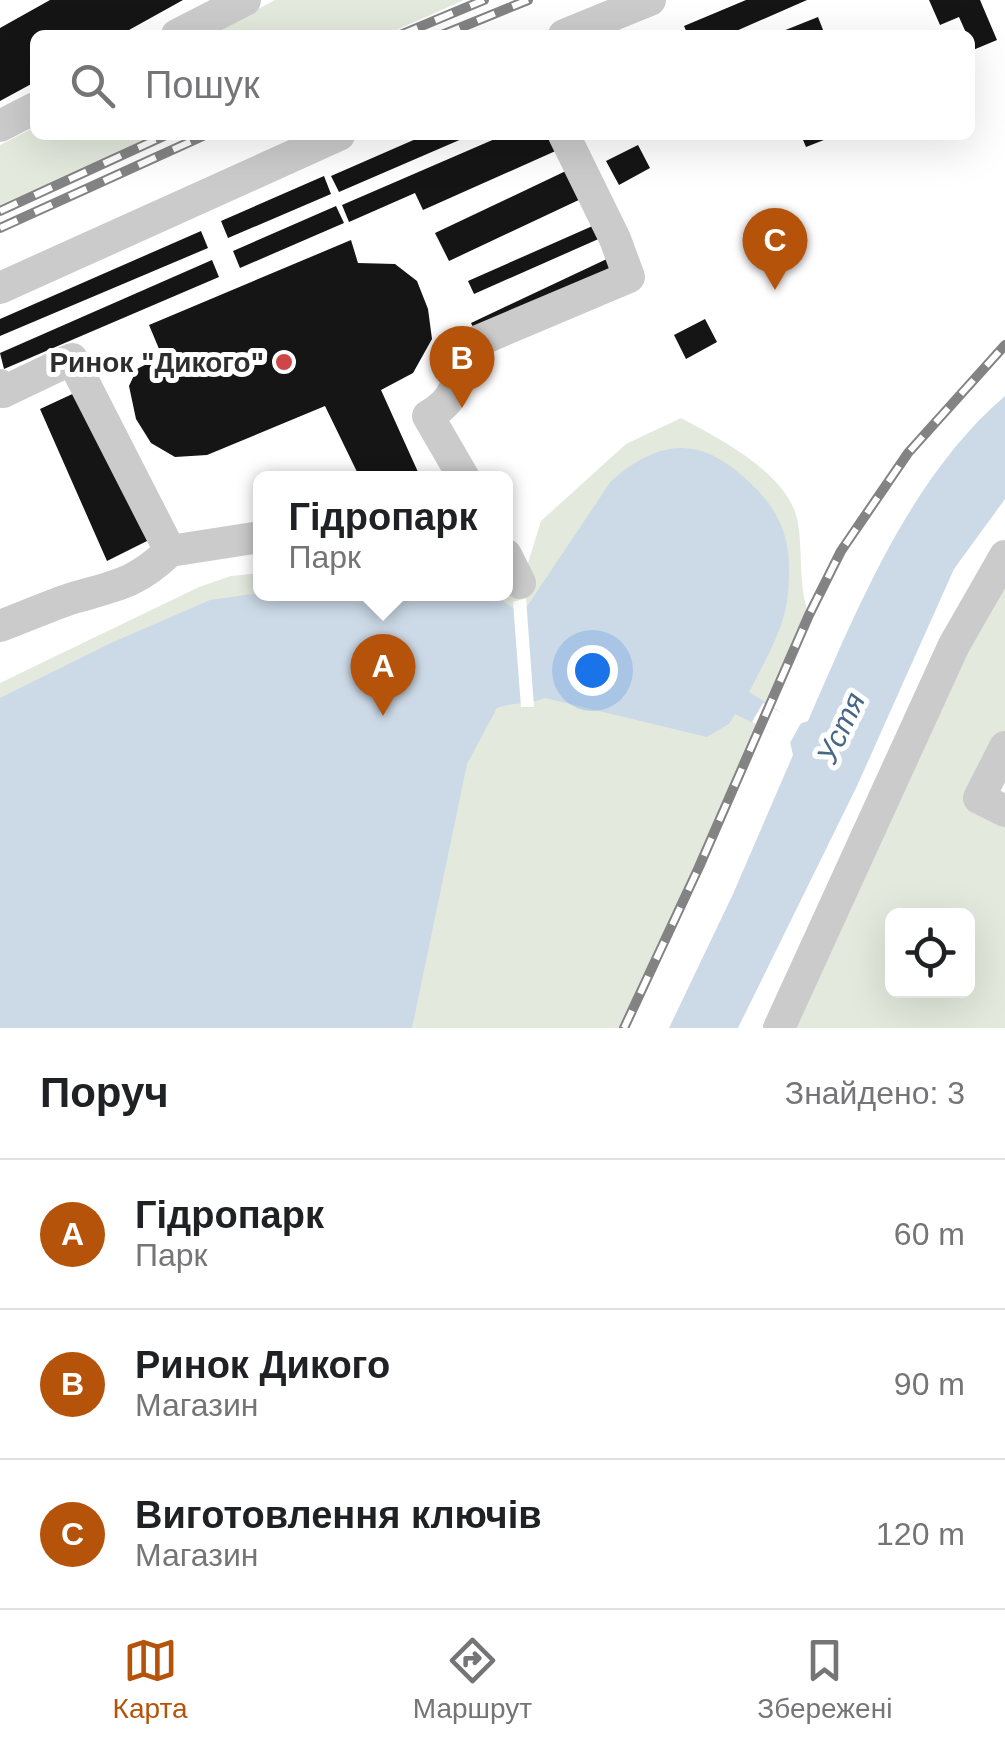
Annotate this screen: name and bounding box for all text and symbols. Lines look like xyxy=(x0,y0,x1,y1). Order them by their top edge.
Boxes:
search box xyxy=(30,30,975,140)
icon: search xyxy=(65,58,120,113)
text: Пошук xyxy=(145,64,260,106)
pin: C xyxy=(742,208,808,290)
pin: B xyxy=(430,326,494,408)
place label: Ринок "Дикого" xyxy=(49,347,264,378)
marker: Ринок "Дикого" xyxy=(273,351,295,373)
popup xyxy=(253,471,513,601)
text: Гідропарк xyxy=(289,496,477,538)
text: Парк xyxy=(289,539,361,575)
pin: A xyxy=(350,634,416,716)
your location xyxy=(567,645,618,696)
water label: Устя xyxy=(809,687,871,769)
map controls xyxy=(885,908,975,998)
button: locate xyxy=(885,908,975,998)
text: Поруч xyxy=(40,1069,169,1116)
text: Знайдено: 3 xyxy=(785,1075,965,1111)
text: Гідропарк xyxy=(135,1194,324,1236)
text: A xyxy=(61,1216,84,1252)
text: 60 m xyxy=(894,1216,965,1252)
text: Парк xyxy=(135,1237,208,1273)
text: Ринок Дикого xyxy=(135,1344,390,1386)
text: B xyxy=(61,1366,84,1402)
text: 90 m xyxy=(894,1366,965,1402)
text: Магазин xyxy=(135,1387,258,1423)
text: Виготовлення ключів xyxy=(135,1494,542,1536)
text: C xyxy=(61,1516,84,1552)
text: 120 m xyxy=(876,1516,965,1552)
text: Магазин xyxy=(135,1537,258,1573)
tab: Карта xyxy=(113,1633,188,1725)
tab: Маршрут xyxy=(413,1633,532,1725)
tab: Збережені xyxy=(757,1633,892,1725)

